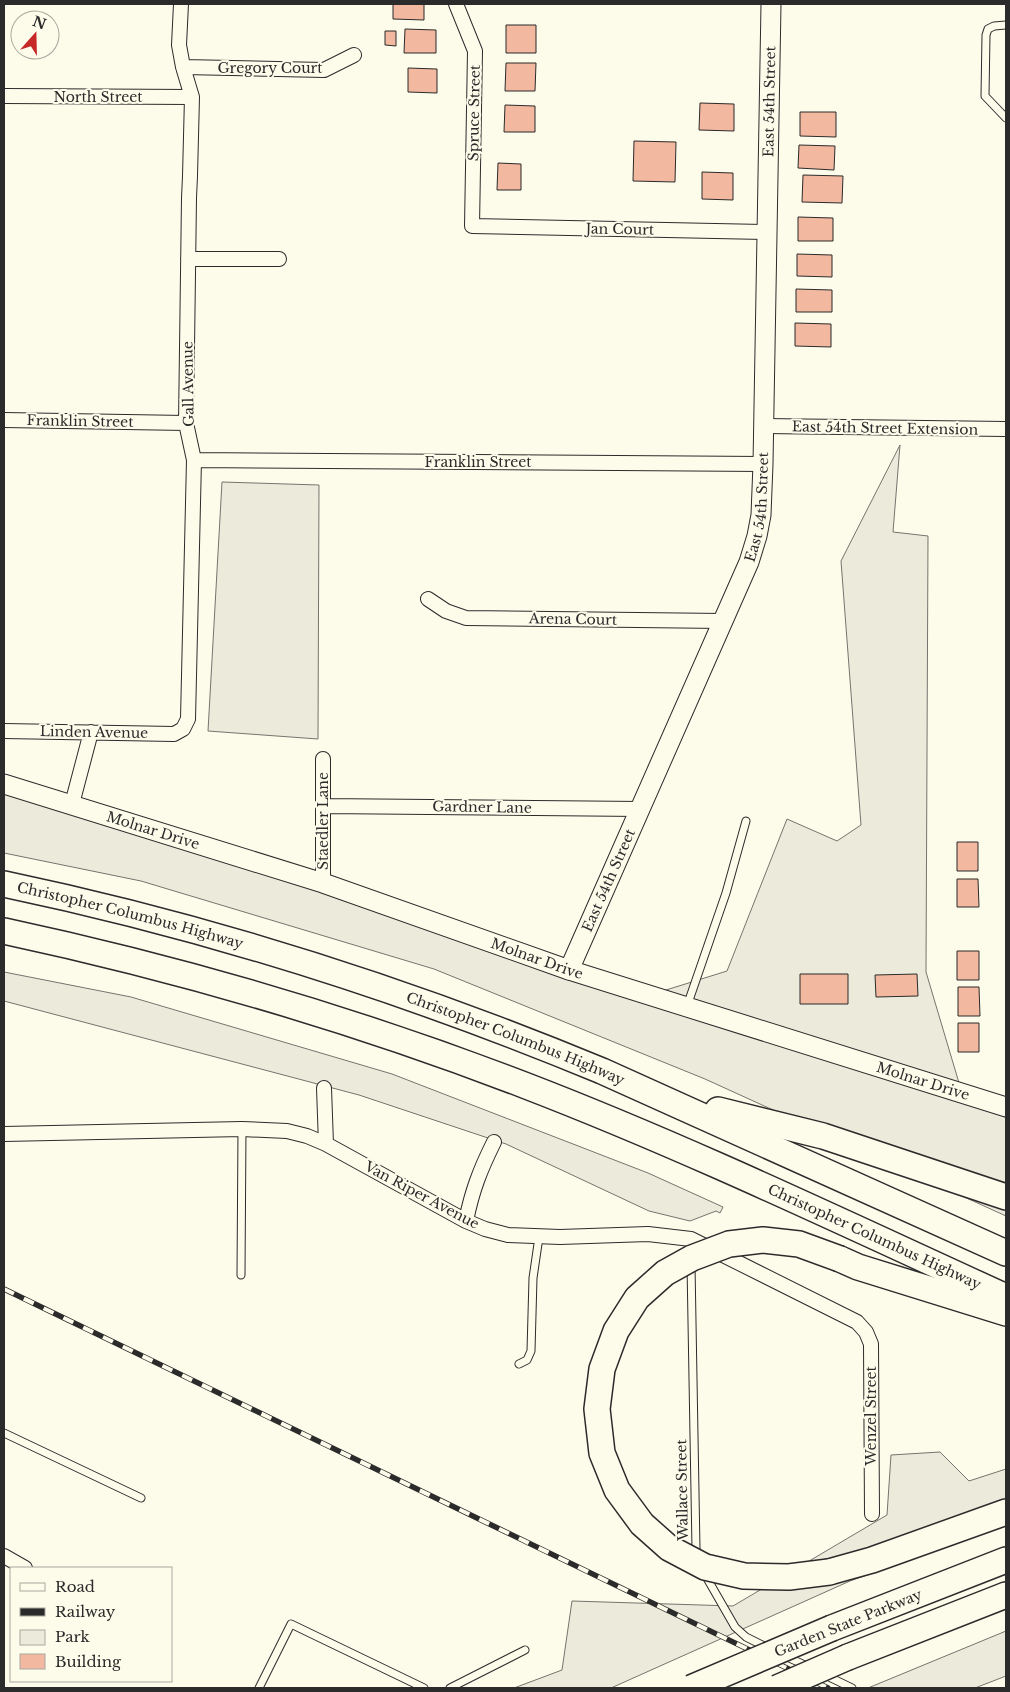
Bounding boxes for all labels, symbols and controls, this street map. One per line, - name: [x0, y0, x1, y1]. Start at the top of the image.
- north arrow: [10, 10, 60, 60]
- text: N: [30, 12, 49, 33]
- street label: East 54th Street: [759, 45, 779, 157]
- street label: Gregory Court: [217, 59, 323, 77]
- street label: Spruce Street: [464, 64, 484, 161]
- street label: North Street: [53, 88, 143, 106]
- street label: Jan Court: [584, 219, 655, 239]
- street label: Gall Avenue: [178, 341, 198, 427]
- street label: Franklin Street: [26, 411, 134, 431]
- street label: East 54th Street Extension: [792, 417, 979, 439]
- street label: East 54th Street: [741, 451, 772, 564]
- street label: Franklin Street: [424, 453, 532, 471]
- street label: Arena Court: [528, 609, 618, 629]
- street label: Linden Avenue: [40, 722, 148, 742]
- street label: Staedler Lane: [314, 772, 332, 870]
- street label: Gardner Lane: [432, 797, 532, 817]
- street label: Molnar Drive: [104, 807, 202, 853]
- street label: East 54th Street: [578, 825, 639, 935]
- street label: Christopher Columbus Highway: [15, 878, 245, 953]
- street label: Molnar Drive: [489, 934, 585, 983]
- street label: Christopher Columbus Highway: [404, 988, 628, 1089]
- street label: Molnar Drive: [874, 1058, 972, 1104]
- street label: Van Riper Avenue: [361, 1157, 483, 1233]
- street label: Christopher Columbus Highway: [765, 1180, 984, 1293]
- street label: Wenzel Street: [862, 1366, 880, 1467]
- street label: Wallace Street: [672, 1438, 692, 1542]
- legend: [10, 1567, 172, 1682]
- text: Road: [55, 1577, 95, 1596]
- street label: Garden State Parkway: [772, 1585, 925, 1661]
- text: Railway: [55, 1602, 116, 1621]
- text: Park: [55, 1627, 91, 1646]
- text: Building: [55, 1652, 122, 1671]

